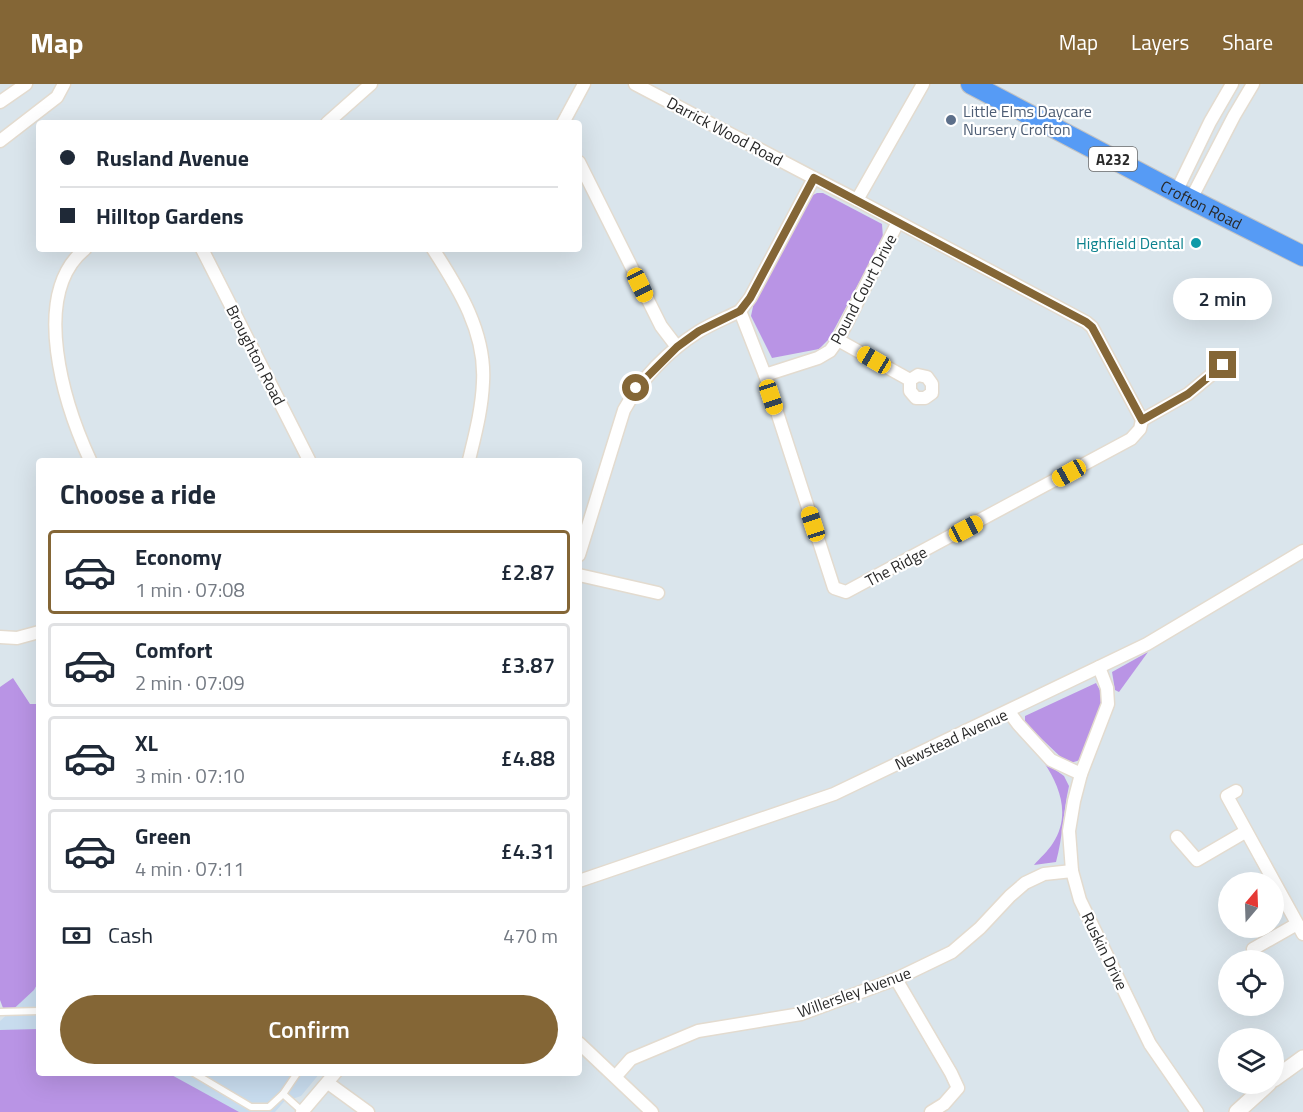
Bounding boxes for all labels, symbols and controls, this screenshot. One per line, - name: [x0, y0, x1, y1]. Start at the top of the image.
- text: Map: [30, 21, 84, 64]
- text: Map: [1059, 26, 1098, 58]
- text: Layers: [1131, 26, 1189, 58]
- text: Share: [1222, 26, 1273, 58]
- street label: Darrick Wood Road: [663, 90, 787, 172]
- place label: Little Elms Daycare Nursery Crofton: [963, 99, 1092, 141]
- marker: Little Elms Daycare Nursery Crofton: [944, 113, 958, 127]
- text: Rusland Avenue: [96, 141, 249, 175]
- road number: A232: [1089, 147, 1137, 171]
- street label: Crofton Road: [1156, 174, 1246, 235]
- text: Hilltop Gardens: [96, 199, 244, 233]
- street label: Pound Court Drive: [824, 229, 902, 349]
- place label: Highfield Dental: [1076, 231, 1184, 255]
- marker: Highfield Dental: [1189, 236, 1203, 250]
- car: [624, 265, 656, 305]
- callout: 2 min: [1174, 278, 1272, 320]
- text: 2 min: [1198, 283, 1247, 314]
- street label: Broughton Road: [220, 301, 292, 409]
- car: [854, 343, 894, 377]
- route end: [1209, 351, 1236, 378]
- route start: [622, 374, 649, 401]
- car: [757, 377, 785, 417]
- car: [1049, 456, 1089, 490]
- text: Choose a ride: [60, 473, 216, 514]
- car: [799, 504, 827, 544]
- car: [946, 513, 986, 545]
- text: Economy: [135, 540, 222, 574]
- street label: The Ridge: [861, 540, 931, 592]
- icon: car: [63, 545, 117, 599]
- text: £2.87: [500, 555, 555, 589]
- text: 1 min · 07:08: [135, 574, 245, 605]
- text: Comfort: [135, 633, 213, 667]
- icon: car: [63, 638, 117, 692]
- text: £3.87: [500, 648, 555, 682]
- text: 2 min · 07:09: [135, 667, 245, 698]
- street label: Newstead Avenue: [891, 702, 1011, 776]
- text: XL: [135, 726, 158, 760]
- icon: car: [63, 731, 117, 785]
- text: £4.88: [500, 741, 555, 775]
- text: 3 min · 07:10: [135, 760, 245, 791]
- text: Green: [135, 819, 191, 853]
- icon: car: [63, 824, 117, 878]
- text: £4.31: [500, 834, 555, 868]
- text: 4 min · 07:11: [135, 853, 245, 884]
- north arrow: [1218, 872, 1284, 938]
- map controls: [1218, 872, 1284, 1094]
- street label: Ruskin Drive: [1076, 908, 1134, 994]
- text: Cash: [108, 918, 153, 952]
- icon: cash: [60, 919, 93, 952]
- text: 470 m: [503, 920, 558, 951]
- button: locate: [1218, 950, 1284, 1016]
- street label: Willersley Avenue: [794, 960, 914, 1024]
- button: Confirm: [60, 995, 558, 1064]
- button: layers: [1218, 1028, 1284, 1094]

